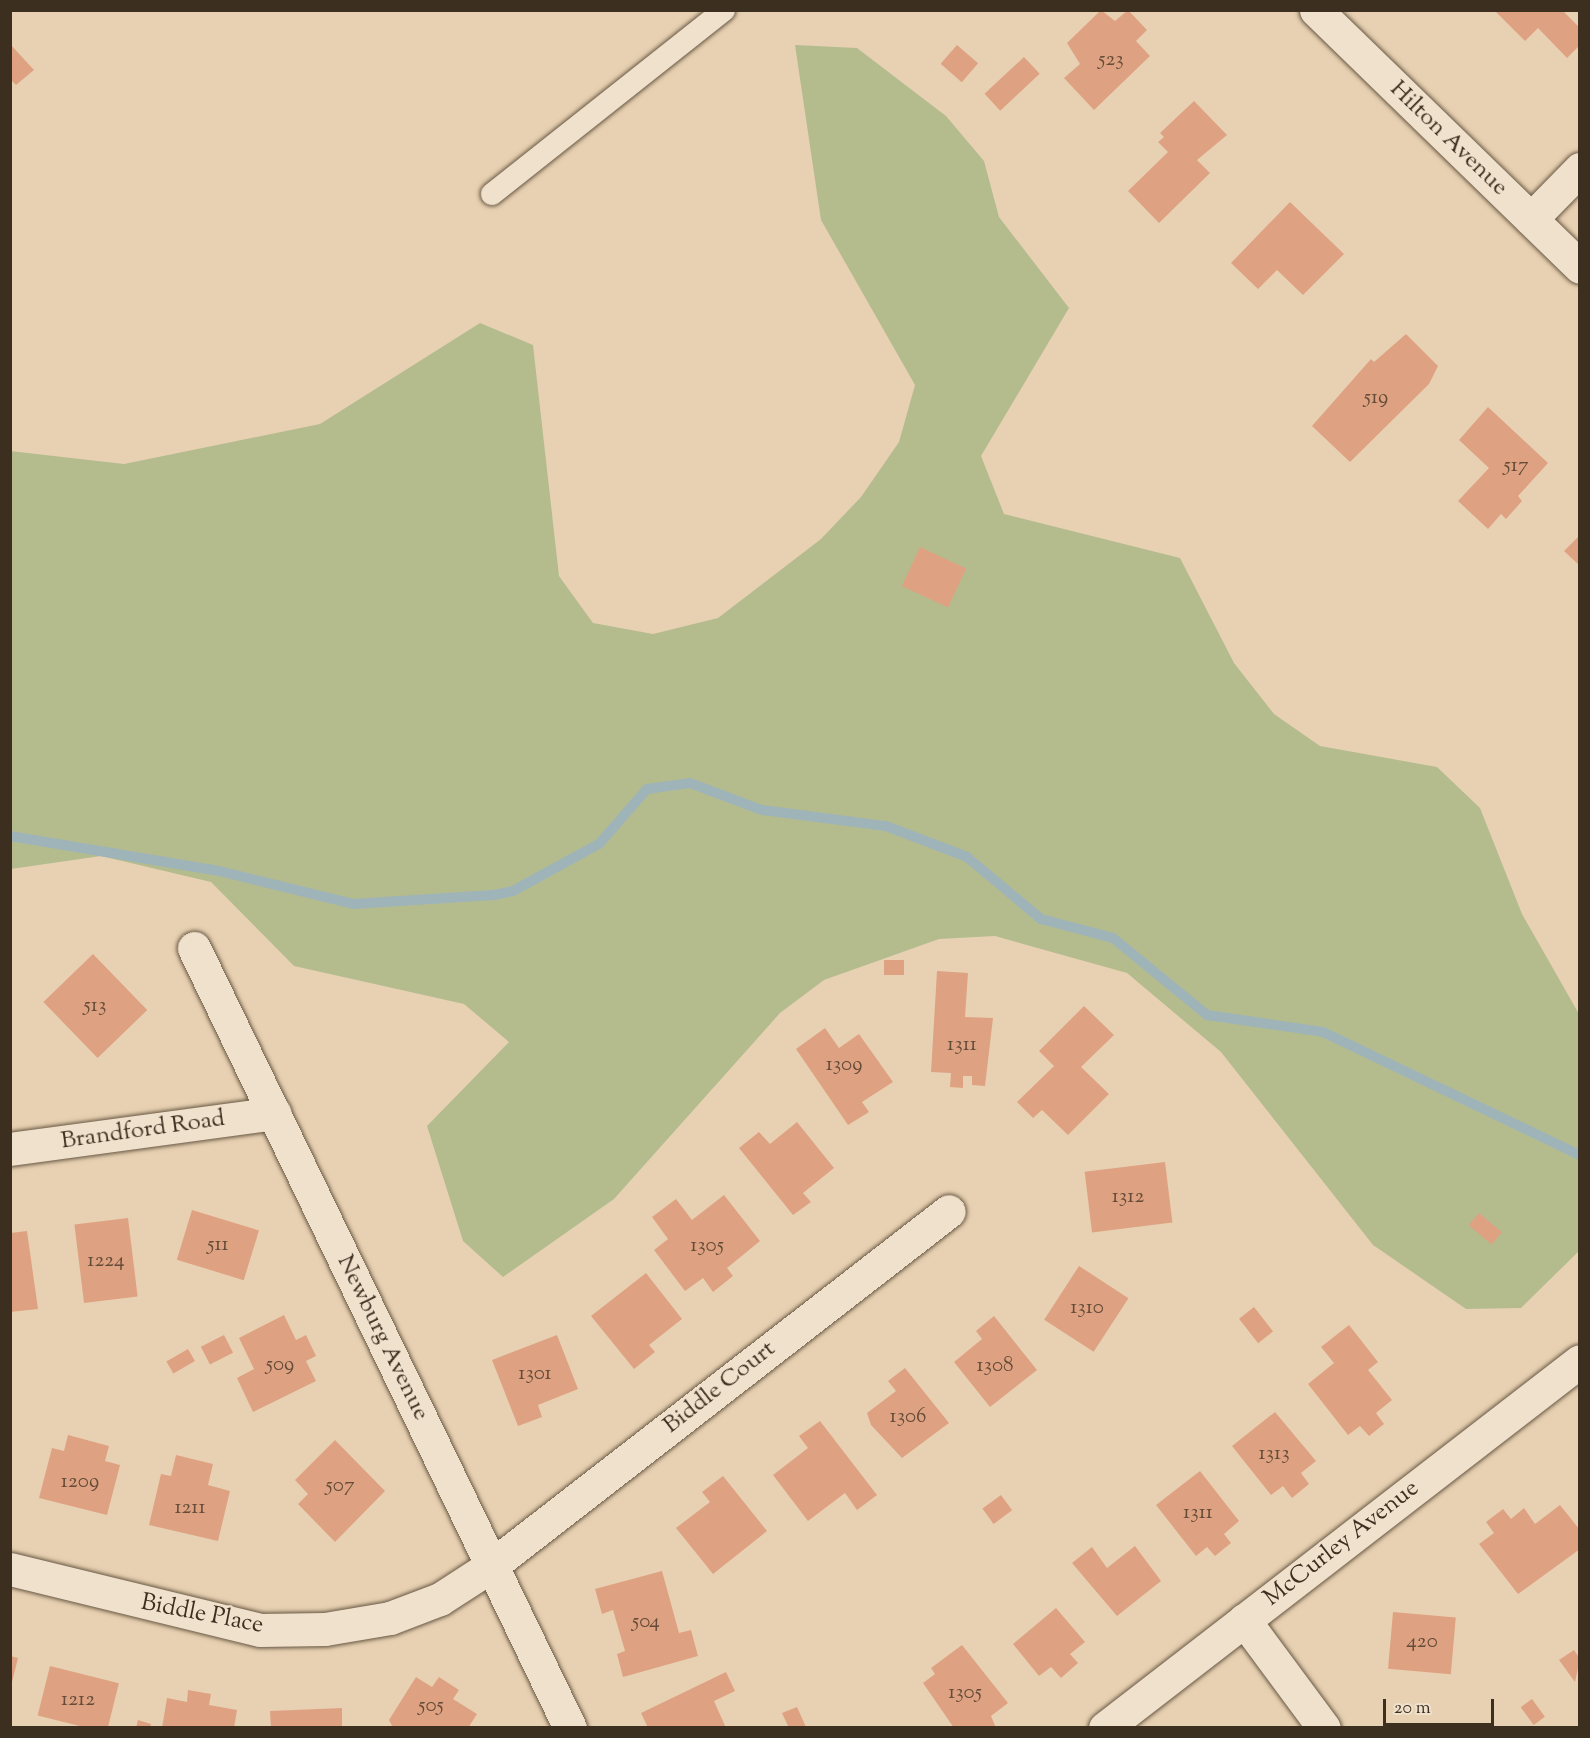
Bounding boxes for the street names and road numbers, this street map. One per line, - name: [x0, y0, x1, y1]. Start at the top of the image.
- street label: Hilton Avenue: [1383, 75, 1513, 203]
- street label: Brandford Road: [59, 1105, 227, 1157]
- street label: Newburg Avenue: [330, 1251, 434, 1425]
- street label: Biddle Court: [658, 1335, 782, 1441]
- street label: McCurley Avenue: [1259, 1475, 1425, 1613]
- street label: Biddle Place: [138, 1589, 266, 1641]

